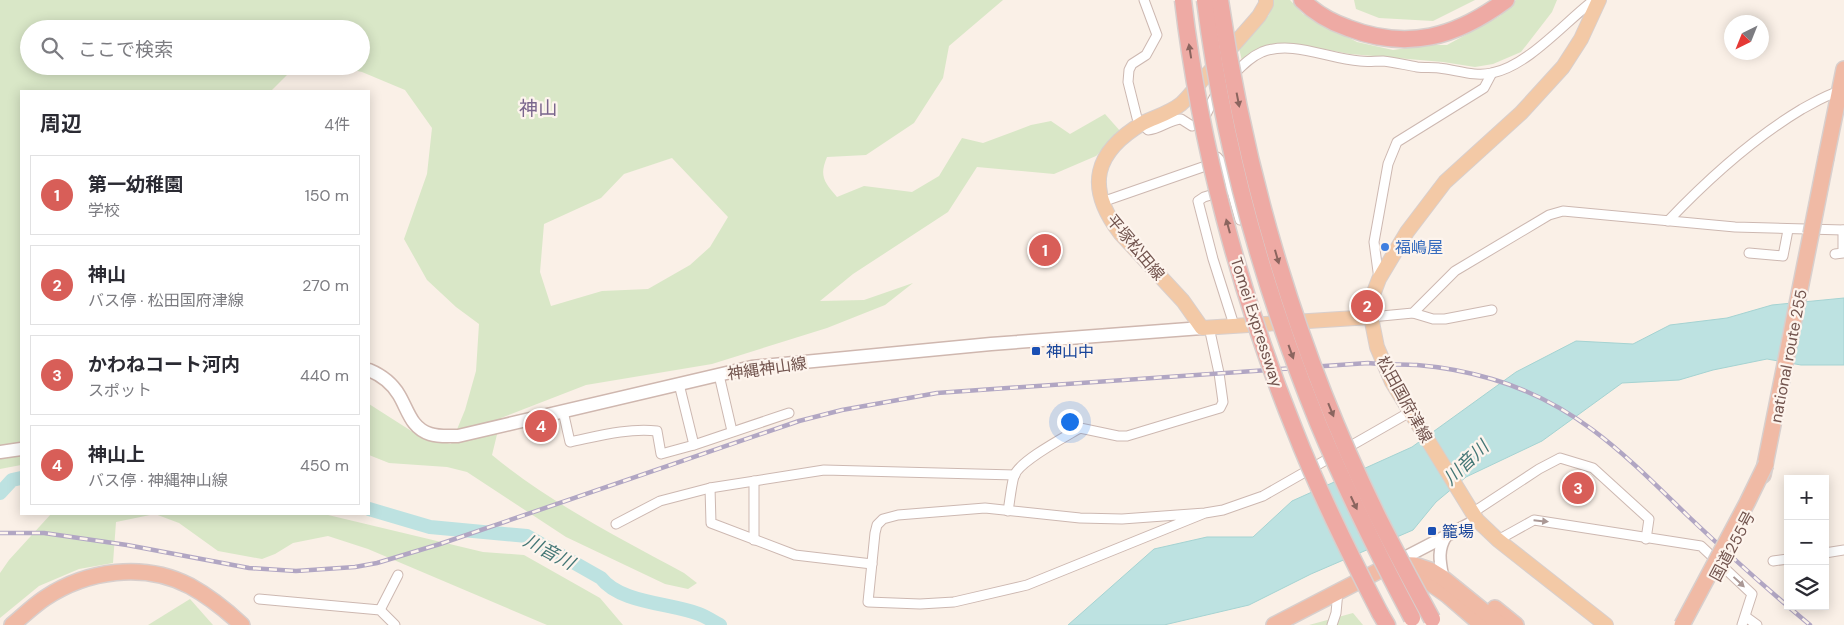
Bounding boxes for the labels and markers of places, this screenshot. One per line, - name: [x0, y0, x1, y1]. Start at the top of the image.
- pin: 1: [1029, 231, 1061, 269]
- place label: 福嶋屋: [1395, 237, 1443, 258]
- marker: 福嶋屋: [1379, 241, 1391, 253]
- pin: 2: [1351, 287, 1383, 325]
- place label: 神山中: [1046, 341, 1094, 362]
- marker: 神山中: [1030, 345, 1042, 357]
- pin: 4: [525, 407, 557, 445]
- pin: 3: [1562, 469, 1594, 507]
- place label: 籠場: [1442, 521, 1474, 542]
- marker: 籠場: [1426, 525, 1438, 537]

